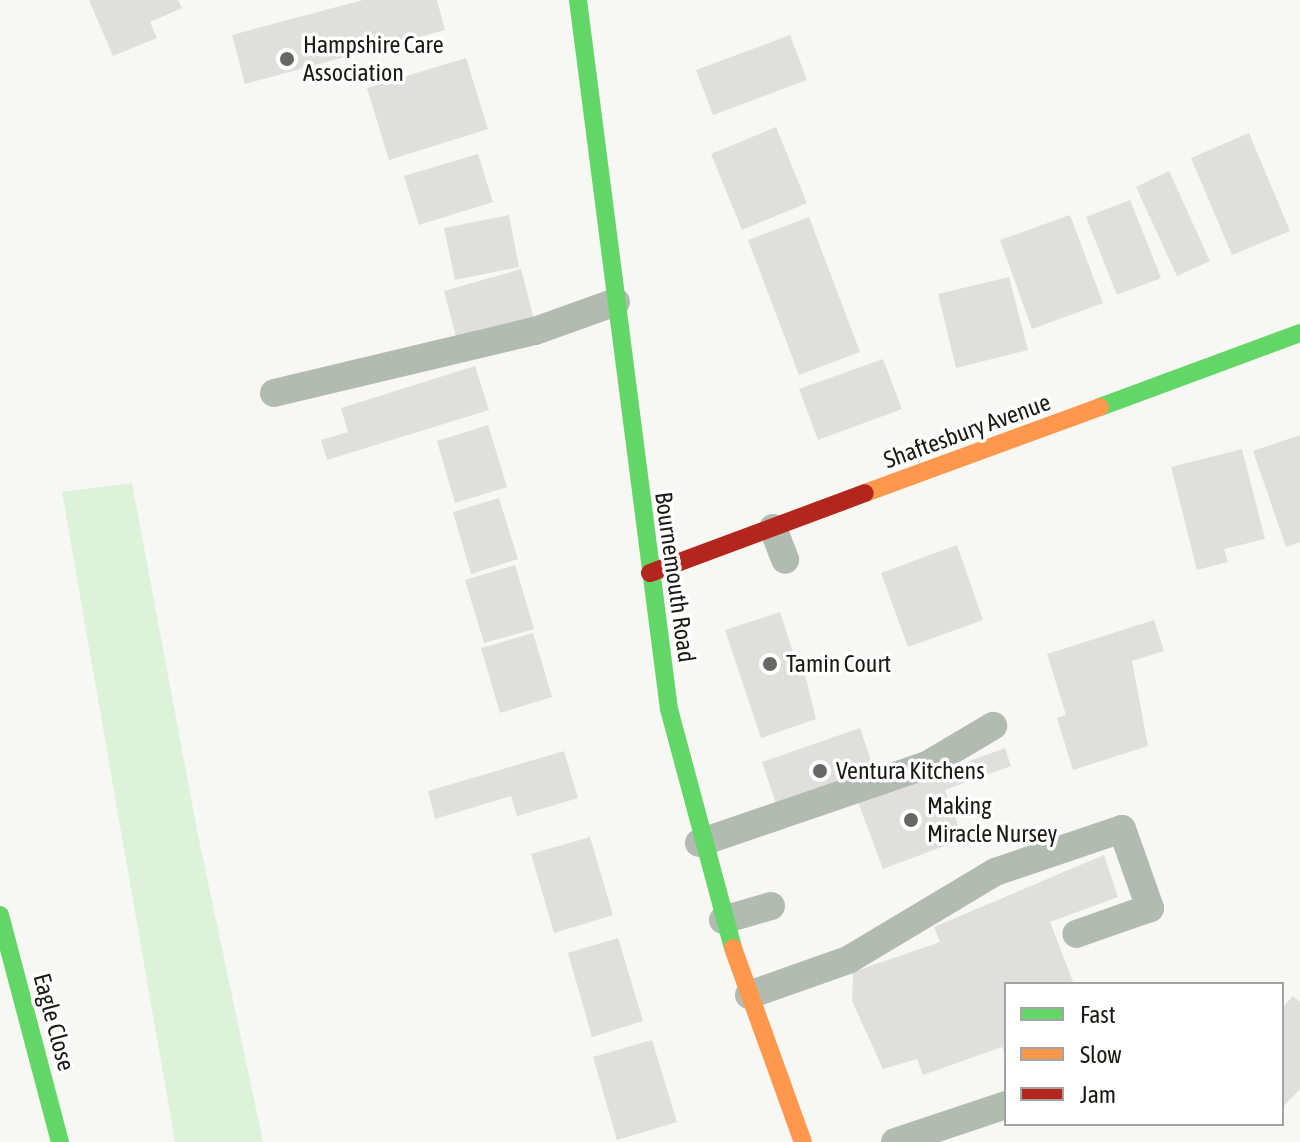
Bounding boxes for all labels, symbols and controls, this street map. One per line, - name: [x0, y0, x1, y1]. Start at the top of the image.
- place label: Hampshire Care Association: [303, 31, 444, 87]
- marker: Hampshire Care Association: [278, 50, 296, 68]
- street label: Shaftesbury Avenue: [880, 388, 1054, 474]
- street label: Bournemouth Road: [649, 490, 701, 664]
- place label: Tamin Court: [786, 650, 891, 678]
- marker: Tamin Court: [761, 655, 779, 673]
- place label: Ventura Kitchens: [836, 757, 985, 785]
- marker: Ventura Kitchens: [811, 762, 829, 780]
- place label: Making Miracle Nursey: [927, 792, 1057, 848]
- marker: Making Miracle Nursey: [902, 811, 920, 829]
- street label: Eagle Close: [27, 970, 81, 1074]
- legend: [1004, 982, 1284, 1126]
- text: Fast: [1080, 1001, 1116, 1028]
- text: Slow: [1080, 1041, 1122, 1068]
- text: Jam: [1080, 1081, 1116, 1108]

